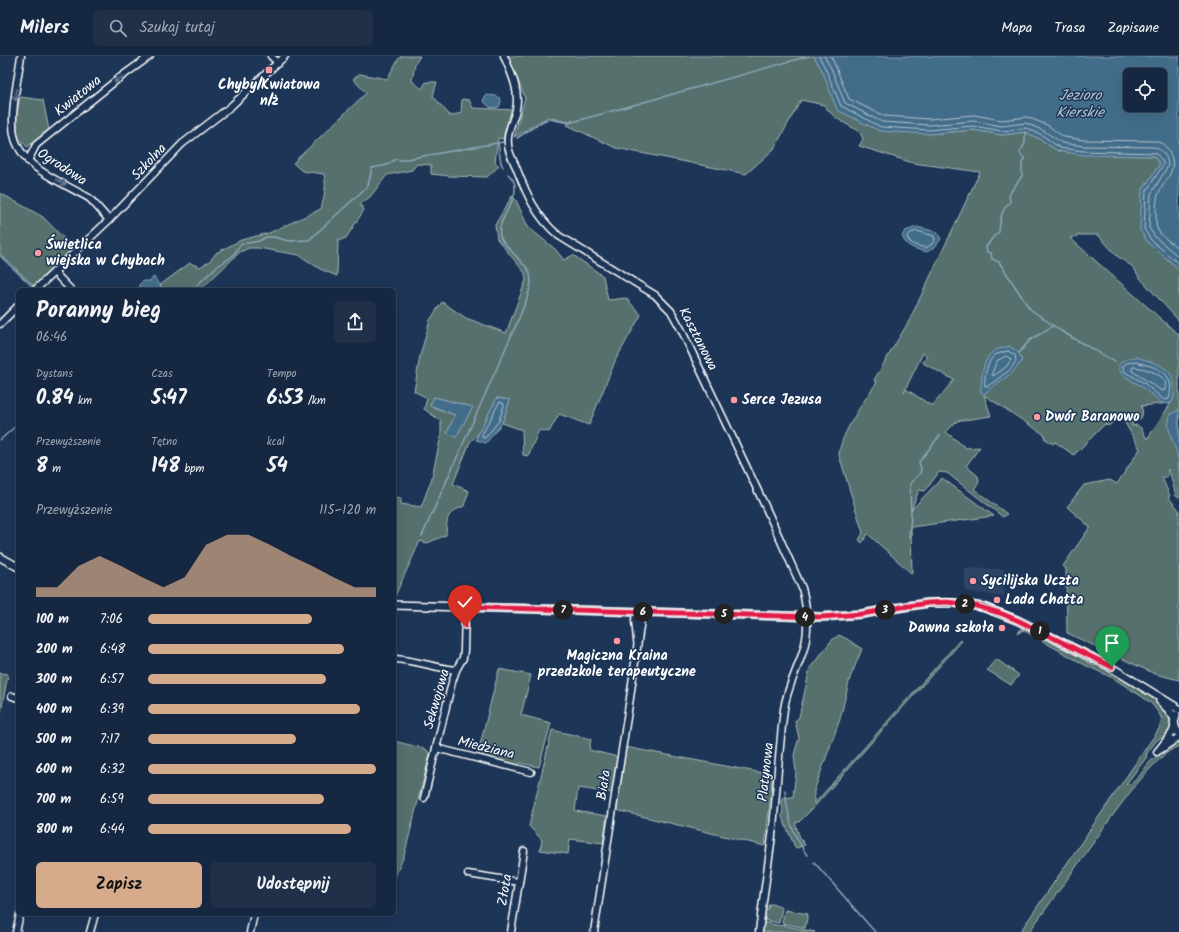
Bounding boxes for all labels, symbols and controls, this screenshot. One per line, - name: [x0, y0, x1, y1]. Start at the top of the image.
- search box: [93, 10, 373, 46]
- text: Milers: [20, 13, 69, 43]
- text: Szukaj tutaj: [139, 16, 215, 40]
- icon: search: [107, 17, 129, 39]
- text: Mapa: [1001, 17, 1032, 39]
- text: Trasa: [1054, 17, 1085, 39]
- text: Zapisane: [1107, 17, 1159, 39]
- marker: Chyby/Kwiatowa n/ż: [264, 65, 274, 75]
- map controls: [1123, 68, 1167, 112]
- button: locate: [1123, 68, 1167, 112]
- street label: Kwiatowa: [50, 70, 106, 122]
- place label: Chyby/Kwiatowa n/ż: [218, 74, 320, 112]
- one-way arrow: [113, 75, 124, 83]
- water label: Jezioro Kierskie: [1056, 84, 1105, 125]
- one-way arrow: [12, 88, 20, 101]
- street label: Szkolna: [126, 138, 172, 186]
- street label: Ogrodowa: [33, 143, 91, 191]
- one-way arrow: [54, 179, 66, 187]
- place label: Świetlica wiejska w Chybach: [46, 234, 165, 272]
- marker: Świetlica wiejska w Chybach: [33, 248, 43, 258]
- text: Poranny bieg: [36, 294, 161, 329]
- button: share: [334, 301, 376, 343]
- street label: Kasztanowa: [673, 303, 723, 375]
- text: 06:46: [36, 327, 67, 348]
- text: Dystans: [36, 365, 73, 383]
- text: Czas: [151, 365, 173, 383]
- text: Tempo: [267, 365, 297, 383]
- text: 0.84: [36, 383, 74, 415]
- text: 5:47: [151, 383, 187, 415]
- text: 6:53: [267, 383, 303, 415]
- place label: Serce Jezusa: [742, 389, 822, 411]
- text: km: [74, 392, 92, 410]
- text: /km: [303, 392, 326, 410]
- marker: Serce Jezusa: [729, 395, 739, 405]
- place label: Dwór Baranowo: [1045, 406, 1140, 428]
- marker: Dwór Baranowo: [1032, 412, 1042, 422]
- text: Przewyższenie: [36, 433, 101, 451]
- text: Tętno: [151, 433, 177, 451]
- text: kcal: [267, 433, 285, 451]
- text: 8: [36, 451, 48, 483]
- text: 148: [151, 451, 180, 483]
- text: 54: [267, 451, 288, 483]
- text: m: [48, 460, 61, 478]
- text: bpm: [180, 460, 204, 478]
- text: Przewyższenie: [36, 500, 112, 521]
- text: 115–120 m: [319, 500, 376, 521]
- place label: Sycilijska Uczta: [981, 570, 1079, 592]
- marker: Sycilijska Uczta: [968, 576, 978, 586]
- pin: [448, 585, 482, 626]
- place label: Lada Chatta: [1005, 589, 1083, 611]
- icon: check: [454, 591, 476, 613]
- pin: 2: [955, 594, 975, 614]
- text: 2: [962, 595, 968, 613]
- marker: Lada Chatta: [992, 595, 1002, 605]
- pin: 7: [553, 600, 573, 620]
- pin: 3: [875, 600, 895, 620]
- text: 7: [560, 601, 566, 619]
- text: 3: [882, 601, 888, 619]
- pin: 6: [633, 602, 653, 622]
- text: 6: [640, 603, 646, 621]
- pin: 5: [714, 604, 734, 624]
- text: 5: [721, 605, 727, 623]
- pin: 4: [795, 607, 815, 627]
- text: 4: [802, 608, 808, 626]
- text: 100 m: [36, 609, 69, 630]
- text: 7:06: [100, 609, 123, 630]
- place label: Dawna szkoła: [908, 617, 994, 639]
- pin: 1: [1030, 621, 1050, 641]
- text: 1: [1038, 622, 1042, 640]
- marker: Dawna szkoła: [997, 623, 1007, 633]
- pin: [1095, 626, 1129, 667]
- icon: arrive: [1101, 632, 1123, 654]
- marker: Magiczna Kraina przedzkole terapeutyczne: [612, 636, 622, 646]
- text: 200 m: [36, 639, 73, 660]
- text: 6:48: [100, 639, 125, 660]
- place label: Magiczna Kraina przedzkole terapeutyczne: [537, 645, 696, 683]
- street label: Sekwojowa: [418, 666, 456, 732]
- text: 300 m: [36, 669, 72, 690]
- text: 6:57: [100, 669, 123, 690]
- text: 400 m: [36, 699, 72, 720]
- text: 6:39: [100, 699, 124, 720]
- text: 500 m: [36, 729, 72, 750]
- text: 7:17: [100, 729, 119, 750]
- street label: Miedziana: [455, 730, 517, 766]
- street label: Platynowa: [752, 741, 780, 803]
- text: 600 m: [36, 759, 72, 780]
- text: 6:32: [100, 759, 125, 780]
- street label: Biała: [591, 768, 617, 802]
- text: 700 m: [36, 789, 71, 810]
- text: 6:59: [100, 789, 124, 810]
- text: 800 m: [36, 819, 73, 840]
- text: 6:44: [100, 819, 125, 840]
- button: Zapisz: [36, 862, 202, 908]
- button: Udostępnij: [210, 862, 376, 908]
- street label: Złota: [491, 872, 519, 908]

